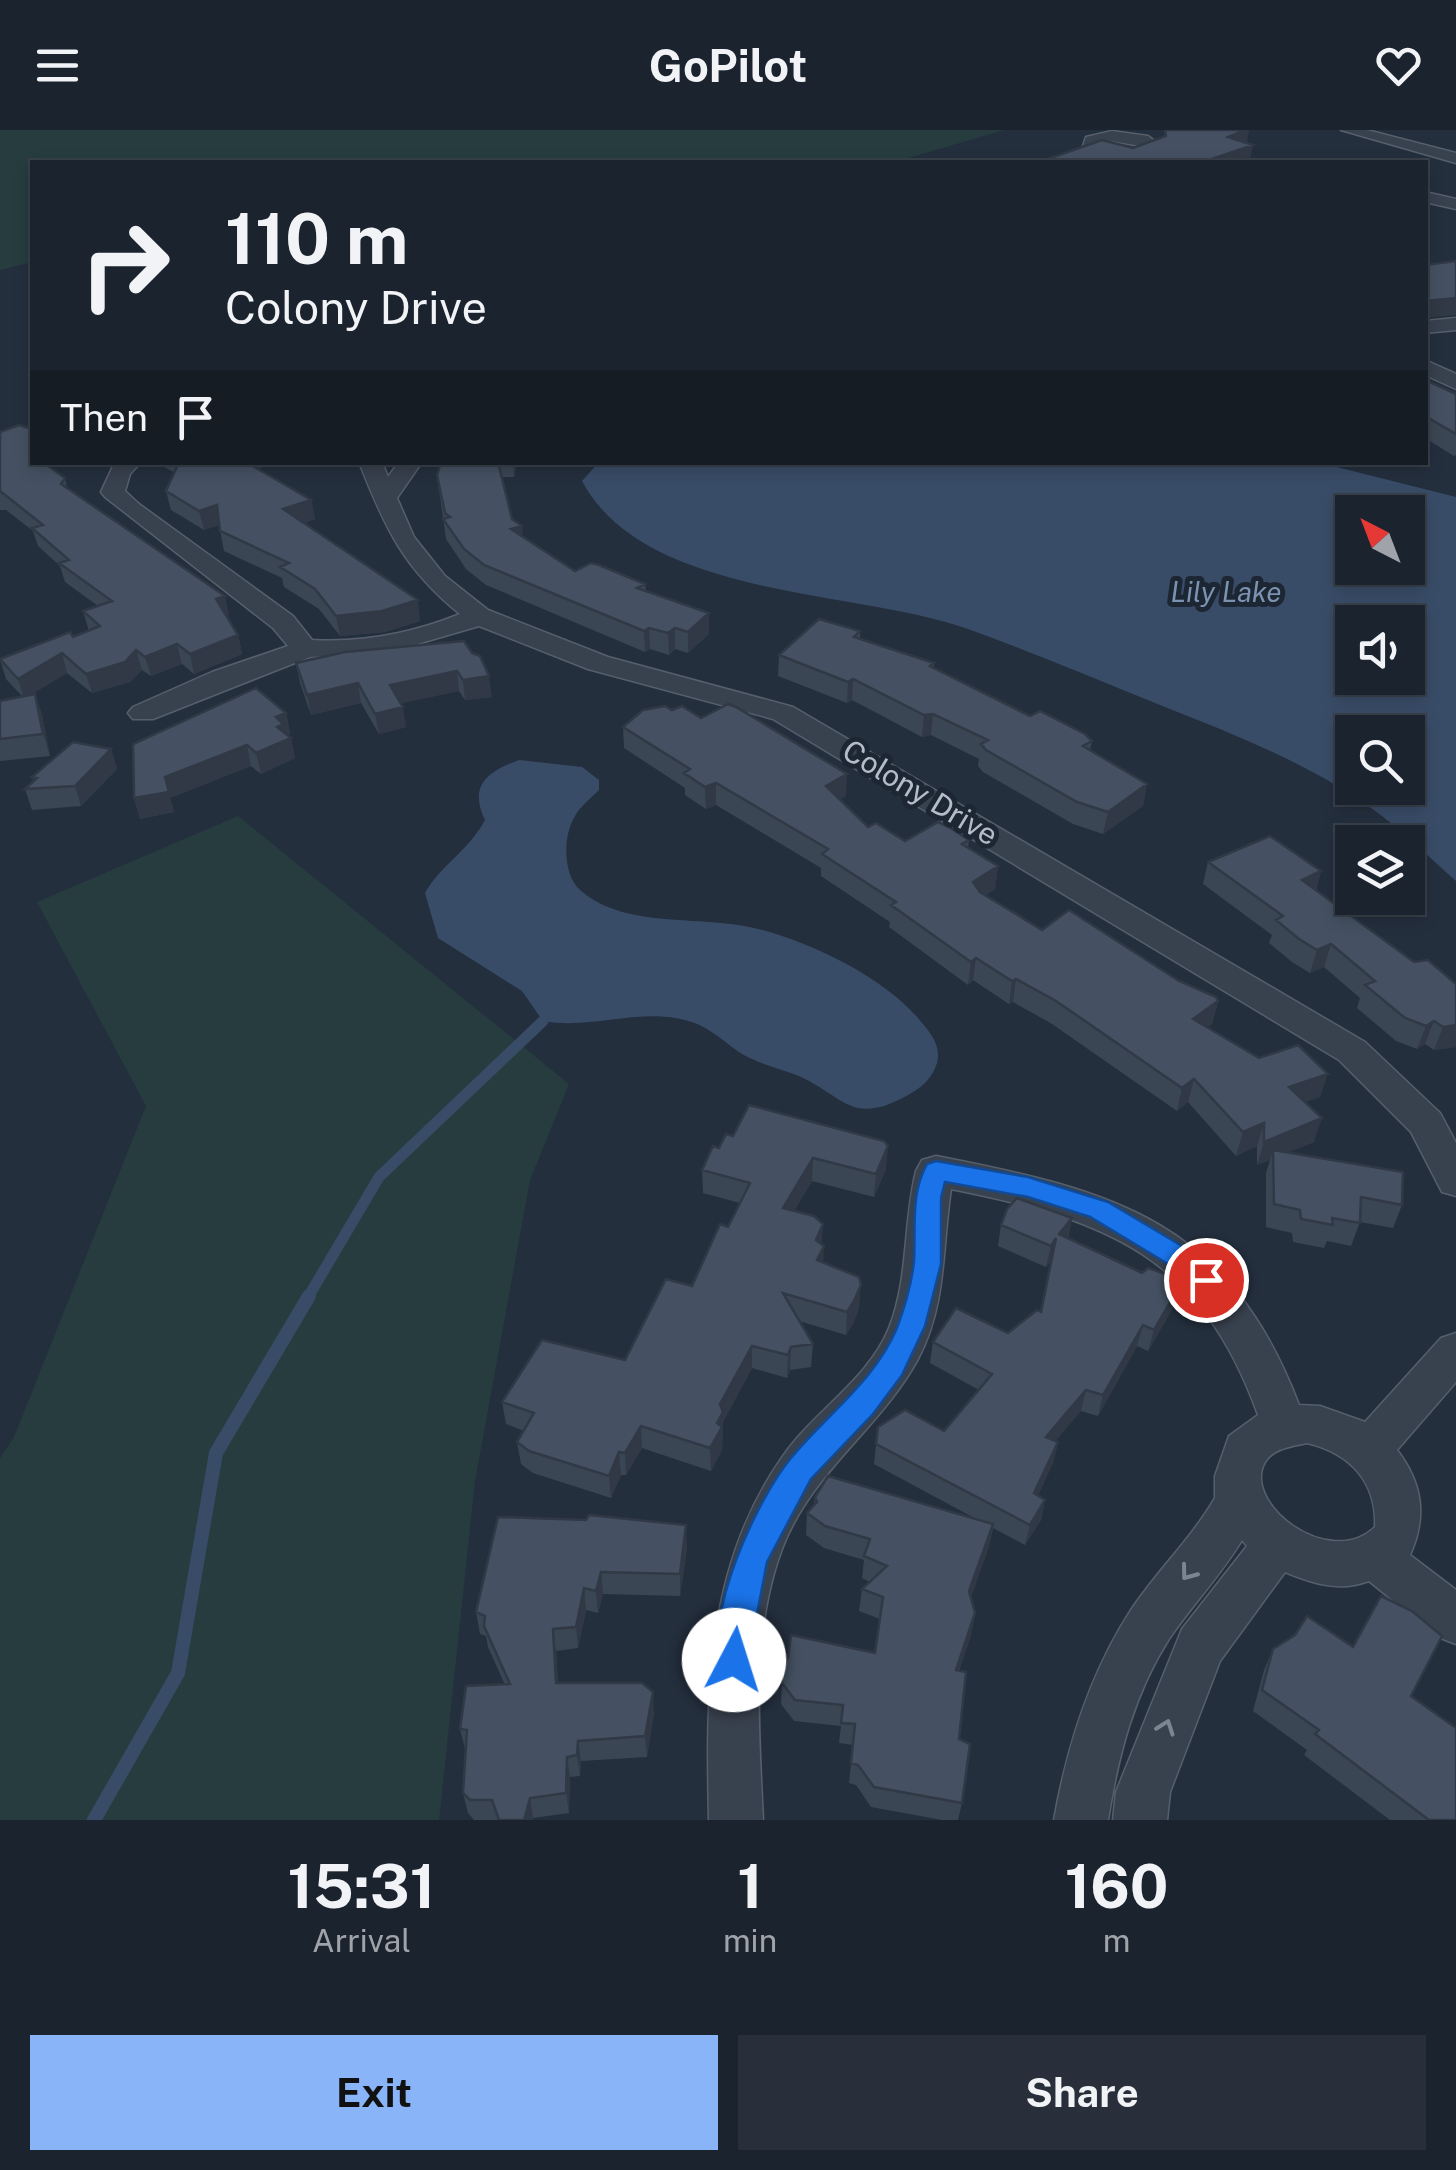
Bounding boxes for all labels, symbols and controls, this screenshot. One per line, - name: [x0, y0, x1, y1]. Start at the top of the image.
- icon: menu: [30, 38, 85, 93]
- icon: heart: [1371, 38, 1426, 93]
- text: GoPilot: [649, 39, 807, 92]
- text: 110 m: [225, 197, 409, 280]
- icon: right: [60, 200, 190, 330]
- text: Colony Drive: [225, 281, 487, 334]
- icon: arrive: [168, 390, 223, 445]
- text: Then: [60, 395, 148, 440]
- north arrow: [1335, 495, 1425, 585]
- map controls: [1335, 495, 1425, 915]
- water label: Lily Lake: [1170, 575, 1282, 608]
- button: sound: [1335, 605, 1425, 695]
- button: search: [1335, 715, 1425, 805]
- street label: Colony Drive: [836, 732, 1005, 853]
- button: layers: [1335, 825, 1425, 915]
- pin: [1164, 1238, 1249, 1323]
- icon: arrive: [1179, 1253, 1234, 1308]
- one-way arrow: [1182, 1562, 1200, 1580]
- position arrow: [682, 1608, 786, 1712]
- one-way arrow: [1154, 1719, 1175, 1736]
- text: 15:31: [287, 1851, 435, 1922]
- text: 1: [737, 1851, 763, 1922]
- text: 160: [1065, 1851, 1168, 1922]
- text: Arrival: [312, 1922, 411, 1959]
- text: min: [723, 1922, 777, 1959]
- text: m: [1103, 1922, 1130, 1959]
- button: Exit: [30, 2035, 718, 2150]
- button: Share: [738, 2035, 1426, 2150]

